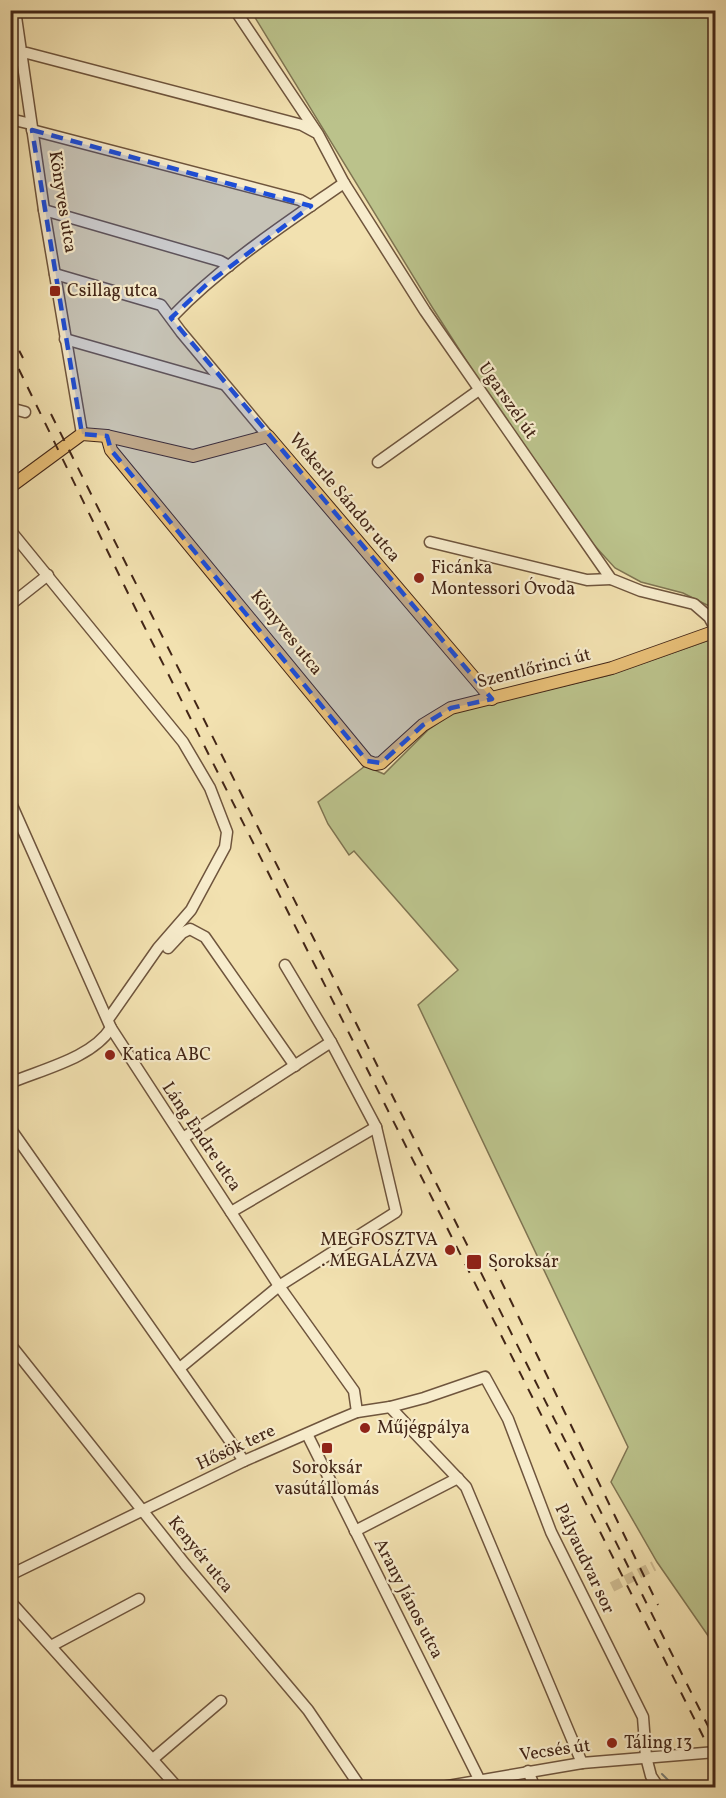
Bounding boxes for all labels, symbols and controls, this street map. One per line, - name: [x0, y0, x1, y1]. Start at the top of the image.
- street label: Könyves utca: [42, 149, 82, 255]
- place label: Csillag utca: [67, 279, 158, 304]
- marker: Csillag utca: [48, 284, 62, 298]
- street label: Ugarszél út: [471, 358, 543, 444]
- street label: Wekerle Sándor utca: [282, 428, 406, 568]
- place label: Ficánka Montessori Óvoda: [431, 556, 575, 602]
- marker: Ficánka Montessori Óvoda: [412, 571, 426, 585]
- street label: Könyves utca: [244, 585, 328, 681]
- street label: Szentlőrinci út: [474, 643, 594, 695]
- place label: Katica ABC: [122, 1043, 211, 1068]
- marker: Katica ABC: [103, 1048, 117, 1062]
- street label: Láng Endre utca: [155, 1077, 247, 1197]
- place label: MEGFOSZTVA . MEGALÁZVA: [320, 1228, 438, 1274]
- marker: MEGFOSZTVA . MEGALÁZVA: [443, 1243, 457, 1257]
- place label: Soroksár: [488, 1250, 559, 1275]
- marker: Soroksár: [465, 1253, 483, 1271]
- place label: Műjégpálya: [377, 1416, 470, 1441]
- street label: Hősök tere: [192, 1419, 280, 1477]
- marker: Műjégpálya: [358, 1421, 372, 1435]
- marker: Soroksár vasútállomás: [320, 1441, 334, 1455]
- place label: Soroksár vasútállomás: [275, 1456, 379, 1502]
- street label: Pályaudvar sor: [548, 1500, 621, 1618]
- street label: Kenyér utca: [161, 1511, 239, 1599]
- street label: Arany János utca: [367, 1535, 449, 1663]
- place label: Táling 13: [624, 1731, 692, 1756]
- street label: Vecsés út: [518, 1734, 592, 1768]
- marker: Táling 13: [605, 1736, 619, 1750]

